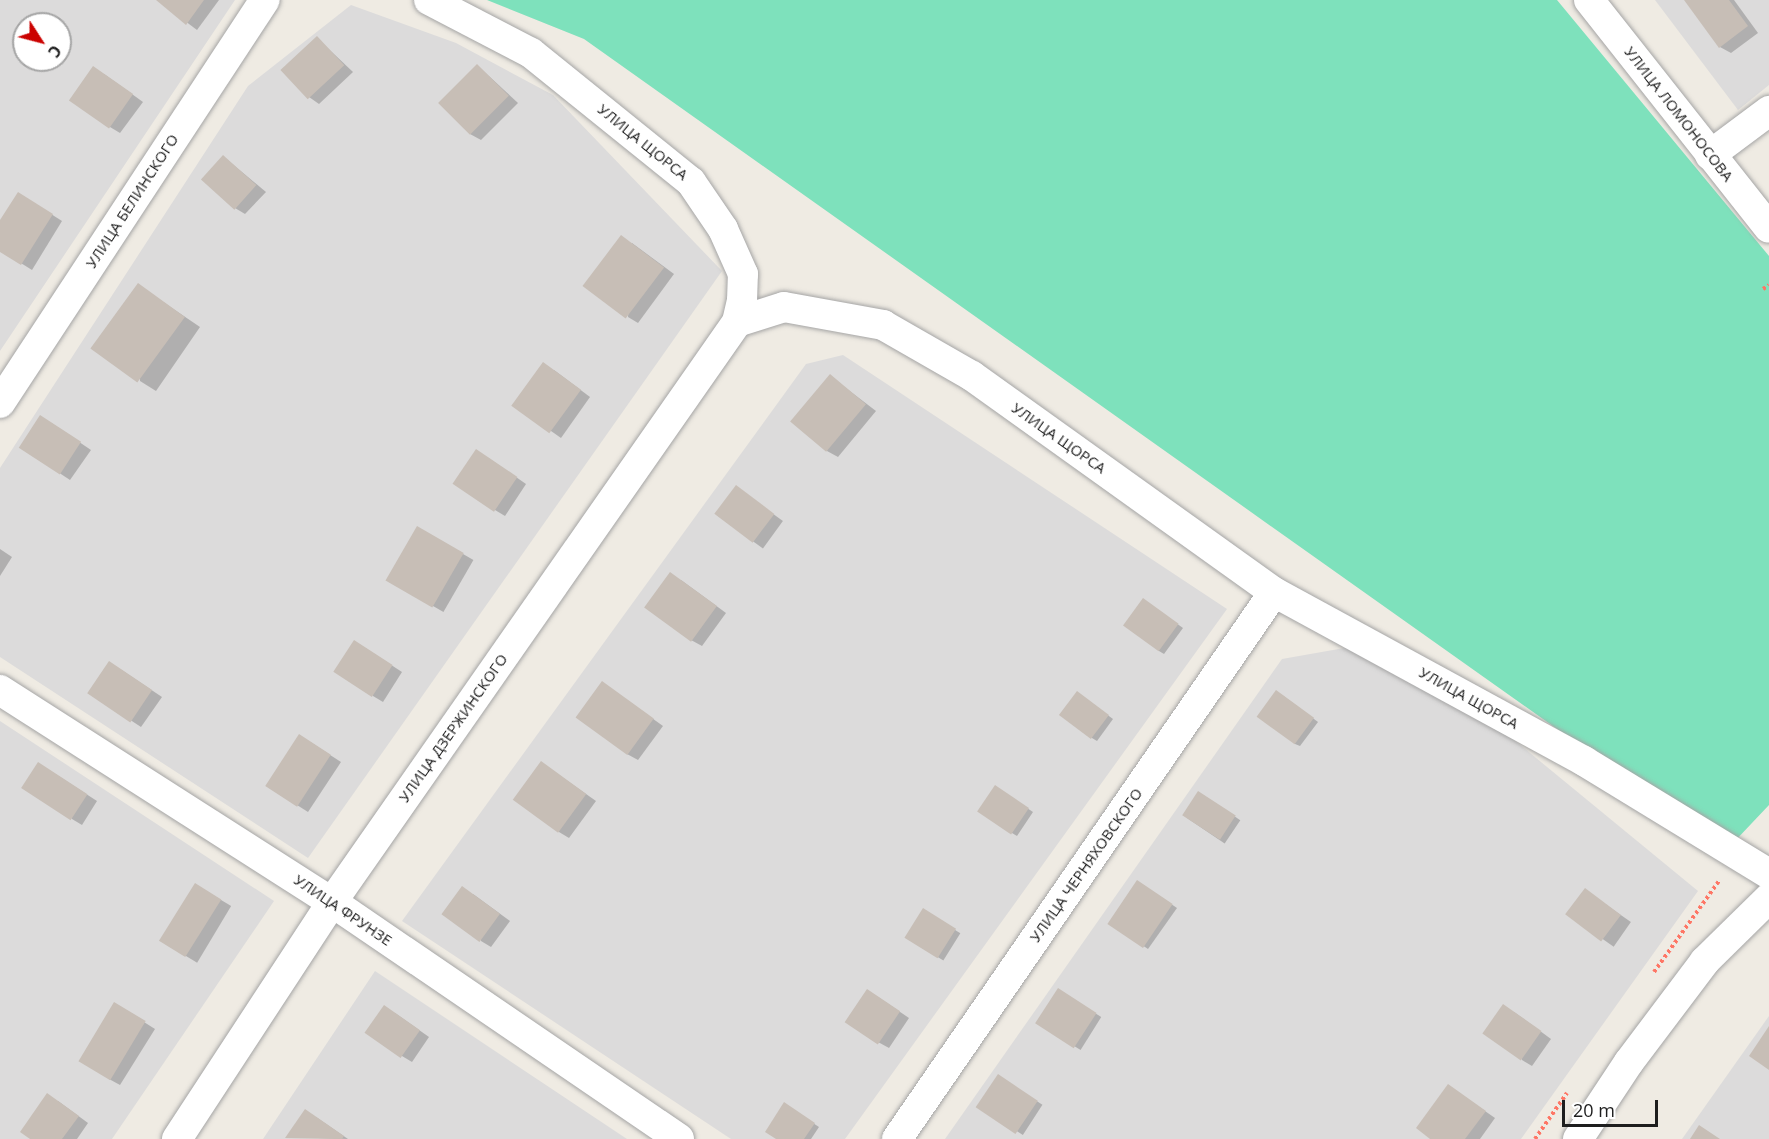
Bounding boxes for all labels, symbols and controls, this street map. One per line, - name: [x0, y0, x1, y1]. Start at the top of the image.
- north arrow: [12, 12, 72, 72]
- text: С: [43, 41, 67, 62]
- street label: УЛИЦА ЛОМОНОСОВА: [1621, 43, 1737, 185]
- street label: УЛИЦА ЩОРСА: [594, 100, 692, 184]
- street label: УЛИЦА БЕЛИНСКОГО: [82, 131, 182, 271]
- street label: УЛИЦА ЩОРСА: [1008, 399, 1110, 477]
- street label: УЛИЦА ДЗЕРЖИНСКОГО: [395, 650, 511, 806]
- street label: УЛИЦА ЩОРСА: [1416, 663, 1522, 733]
- street label: УЛИЦА ЧЕРНЯХОВСКОГО: [1026, 785, 1146, 945]
- street label: УЛИЦА ФРУНЗЕ: [291, 871, 395, 949]
- scale bar: [1565, 1088, 1661, 1126]
- text: 20 m: [1573, 1098, 1615, 1122]

